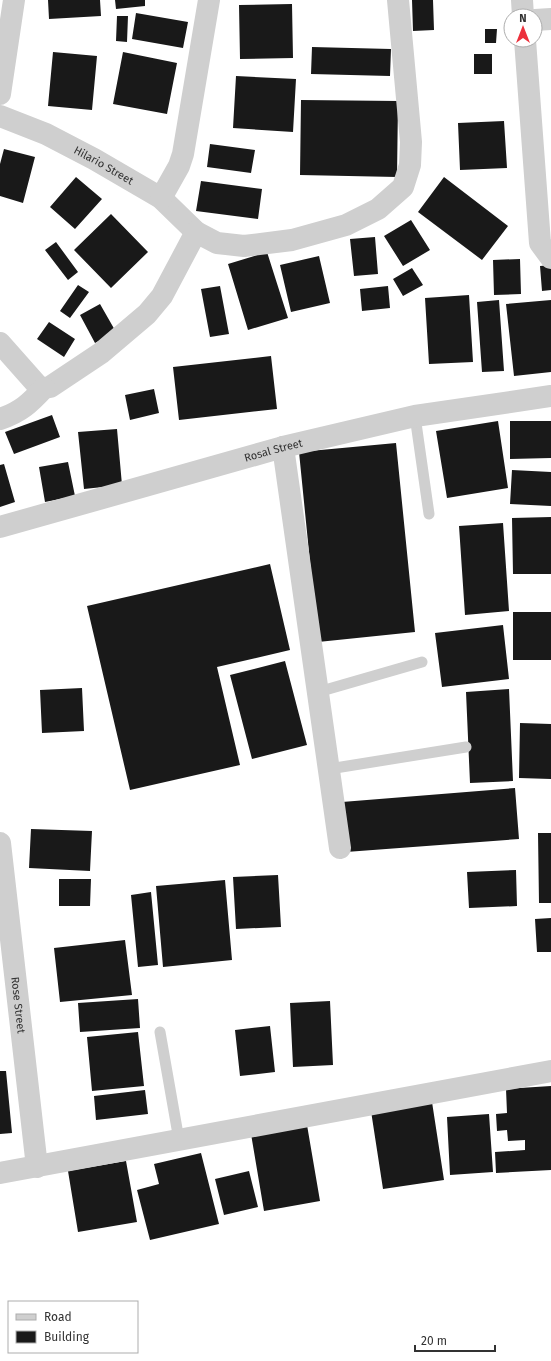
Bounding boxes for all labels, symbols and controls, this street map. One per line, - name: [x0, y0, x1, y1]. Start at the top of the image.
- north arrow: [503, 8, 543, 48]
- text: N: [519, 12, 527, 25]
- street label: Hilario Street: [72, 143, 136, 187]
- street label: Rosal Street: [243, 436, 304, 464]
- street label: Rose Street: [9, 976, 28, 1034]
- legend: [8, 1301, 138, 1353]
- text: Road: [44, 1310, 72, 1324]
- scale bar: [415, 1327, 495, 1353]
- text: Building: [44, 1330, 90, 1344]
- text: 20 m: [421, 1334, 447, 1348]

